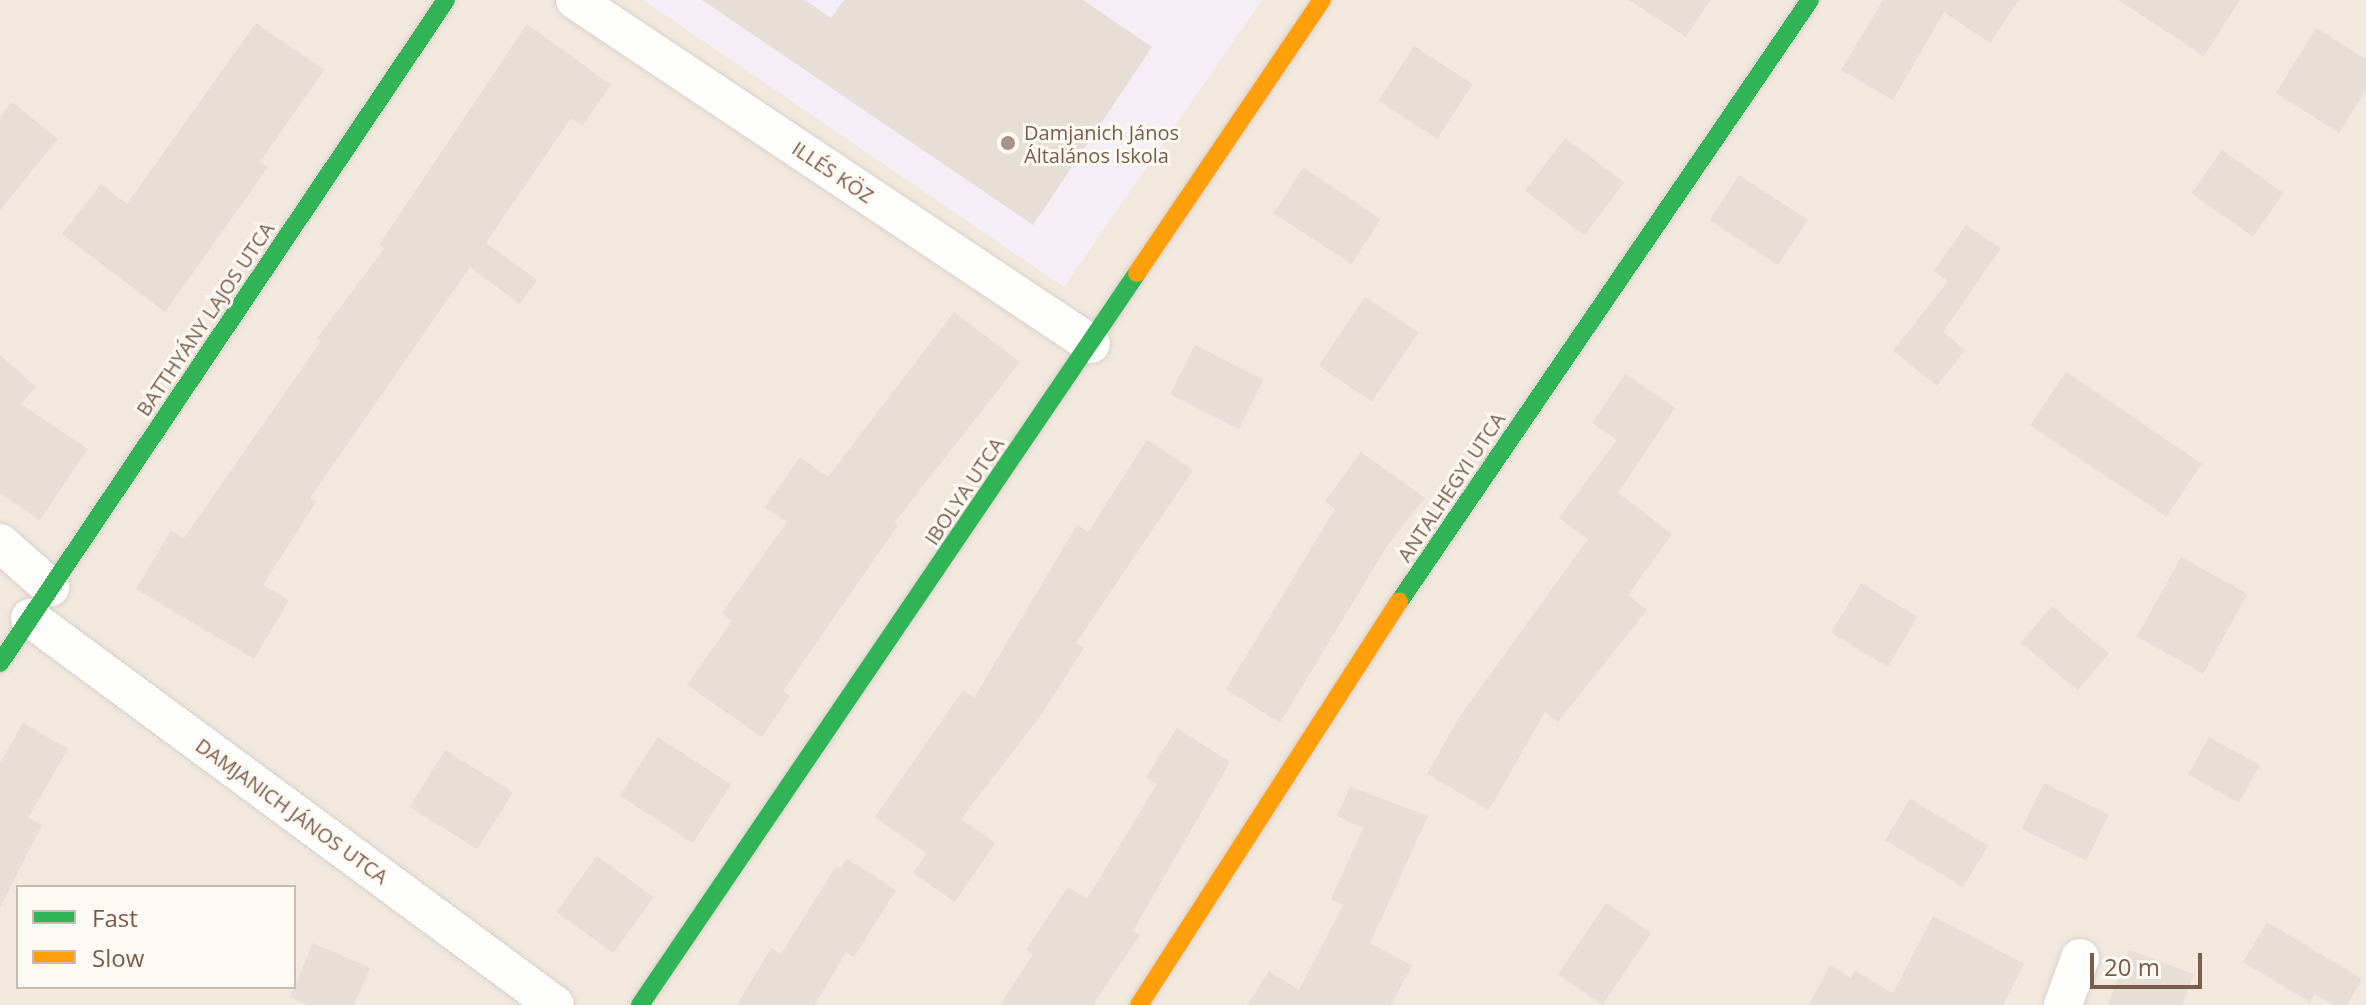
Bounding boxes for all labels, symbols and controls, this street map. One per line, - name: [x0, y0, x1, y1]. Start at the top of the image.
- place label: Damjanich János Általános Iskola: [1024, 120, 1179, 167]
- marker: Damjanich János Általános Iskola: [999, 134, 1017, 152]
- street label: ILLÉS KÖZ: [788, 136, 878, 208]
- street label: BATTHYÁNY LAJOS UTCA: [131, 218, 279, 420]
- street label: ANTALHEGYI UTCA: [1392, 408, 1510, 566]
- street label: IBOLYA UTCA: [919, 433, 1009, 549]
- street label: DAMJANICH JÁNOS UTCA: [191, 733, 393, 889]
- legend: [16, 885, 296, 989]
- text: Fast: [92, 901, 138, 934]
- scale bar: [2094, 937, 2206, 987]
- text: Slow: [92, 941, 144, 974]
- text: 20 m: [2104, 950, 2160, 983]

